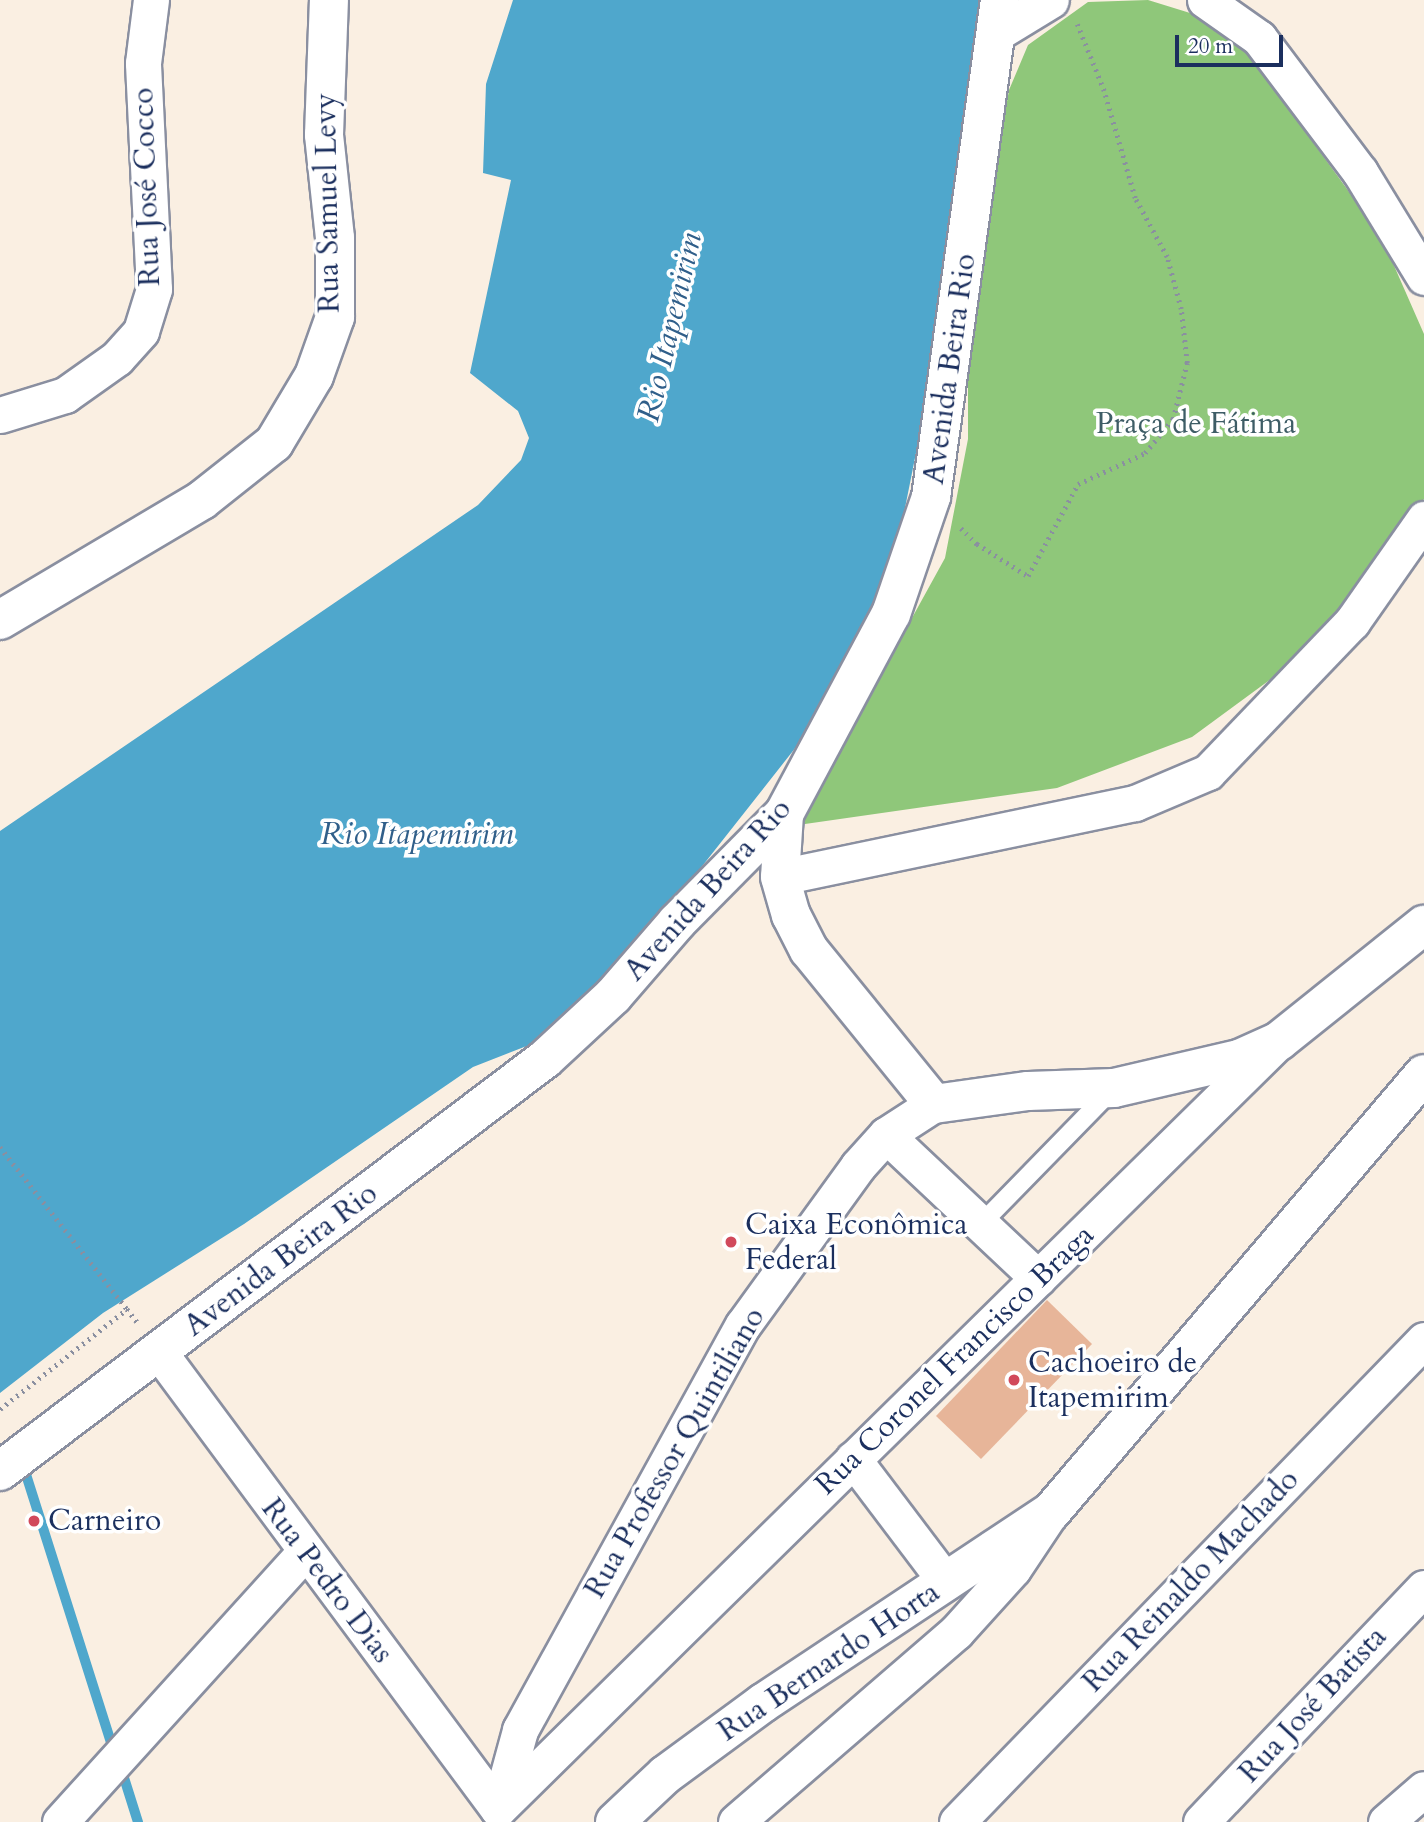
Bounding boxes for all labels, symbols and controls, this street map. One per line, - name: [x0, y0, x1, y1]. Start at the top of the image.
- scale bar: [1179, 21, 1288, 65]
- text: 20 m: [1188, 32, 1233, 61]
- street label: Rua José Cocco: [126, 87, 168, 287]
- street label: Rua Samuel Levy: [308, 93, 348, 313]
- water label: Rio Itapemirim: [630, 228, 710, 426]
- street label: Avenida Beira Rio: [916, 251, 984, 487]
- park label: Praça de Fátima: [1096, 406, 1296, 442]
- street label: Avenida Beira Rio: [617, 792, 799, 988]
- water label: Rio Itapemirim: [320, 815, 514, 853]
- street label: Avenida Beira Rio: [177, 1176, 385, 1344]
- place label: Caixa Econômica Federal: [745, 1207, 967, 1278]
- street label: Rua Coronel Francisco Braga: [808, 1217, 1102, 1503]
- marker: Caixa Econômica Federal: [723, 1234, 739, 1250]
- street label: Rua Professor Quintiliano: [577, 1301, 773, 1605]
- place label: Cachoeiro de Itapemirim: [1028, 1345, 1197, 1416]
- marker: Cachoeiro de Itapemirim: [1006, 1372, 1022, 1388]
- street label: Rua Reinaldo Machado: [1075, 1462, 1307, 1700]
- street label: Rua Pedro Dias: [253, 1492, 401, 1670]
- place label: Carneiro: [48, 1503, 161, 1539]
- marker: Carneiro: [26, 1513, 42, 1529]
- street label: Rua Bernardo Horta: [712, 1575, 946, 1749]
- street label: Rua José Batista: [1232, 1620, 1394, 1790]

